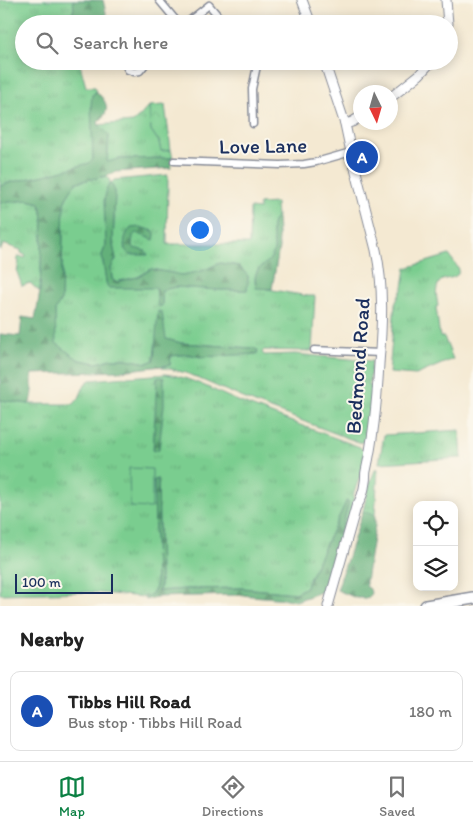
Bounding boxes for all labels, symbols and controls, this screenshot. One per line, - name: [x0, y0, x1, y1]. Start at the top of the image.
- search box: [15, 15, 458, 70]
- icon: search: [33, 29, 61, 57]
- text: Search here: [73, 31, 168, 54]
- north arrow: [353, 85, 398, 130]
- street label: Love Lane: [219, 132, 307, 159]
- pin: A: [346, 138, 378, 176]
- your location: [187, 217, 213, 243]
- street label: Bedmond Road: [340, 297, 375, 435]
- map controls: [413, 501, 458, 591]
- button: locate: [413, 501, 458, 546]
- button: layers: [413, 546, 458, 591]
- scale bar: [15, 571, 112, 594]
- text: 100 m: [22, 574, 61, 591]
- text: Nearby: [20, 626, 84, 651]
- text: Tibbs Hill Road: [68, 690, 191, 713]
- text: A: [32, 702, 42, 721]
- text: 180 m: [409, 702, 452, 721]
- text: Bus stop · Tibbs Hill Road: [68, 713, 242, 732]
- tab: Map: [58, 773, 86, 820]
- tab: Directions: [202, 773, 263, 820]
- tab: Saved: [379, 773, 415, 820]

